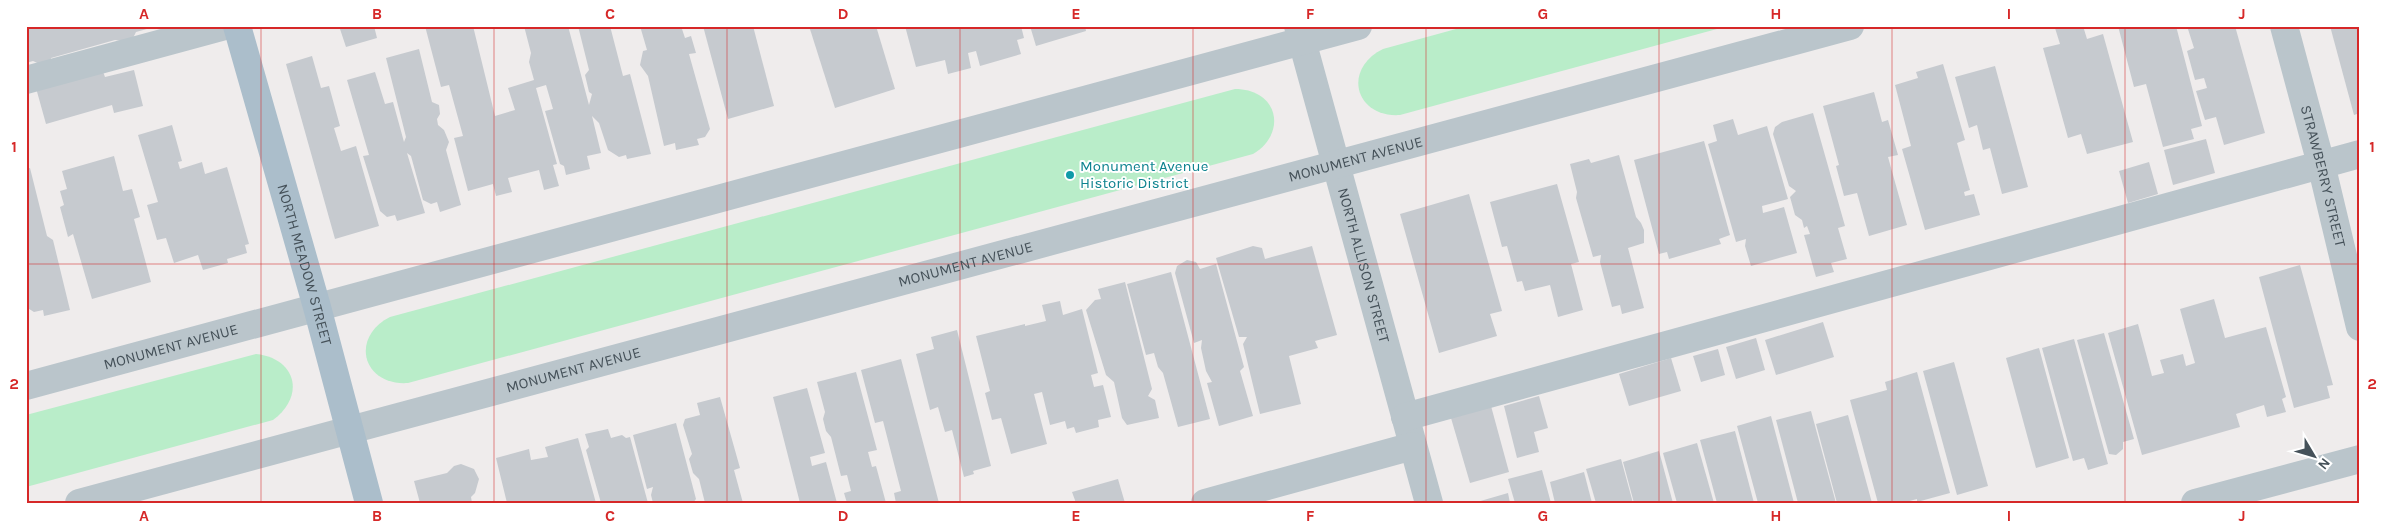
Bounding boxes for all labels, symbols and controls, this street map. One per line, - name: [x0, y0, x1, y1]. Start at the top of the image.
- text: A: [139, 4, 149, 23]
- text: B: [372, 4, 382, 23]
- text: C: [605, 4, 615, 23]
- text: D: [838, 4, 849, 23]
- text: E: [1071, 4, 1081, 23]
- text: F: [1306, 4, 1315, 23]
- text: G: [1538, 4, 1548, 23]
- text: H: [1770, 4, 1782, 23]
- text: I: [2007, 4, 2011, 23]
- text: J: [2238, 4, 2246, 23]
- street label: STRAWBERRY STREET: [2297, 103, 2350, 249]
- street label: MONUMENT AVENUE: [1286, 132, 1425, 186]
- text: 1: [11, 137, 17, 156]
- text: 1: [2369, 137, 2375, 156]
- place label: Monument Avenue Historic District: [1080, 157, 1208, 192]
- marker: Monument Avenue Historic District: [1064, 169, 1076, 181]
- street label: NORTH MEADOW STREET: [273, 182, 336, 348]
- street label: NORTH ALLISON STREET: [1334, 186, 1394, 345]
- street label: MONUMENT AVENUE: [896, 238, 1035, 291]
- street label: MONUMENT AVENUE: [102, 320, 240, 374]
- street label: MONUMENT AVENUE: [504, 343, 643, 397]
- text: 2: [9, 374, 19, 393]
- text: 2: [2367, 374, 2377, 393]
- north arrow: [2288, 432, 2338, 482]
- text: N: [2314, 455, 2334, 473]
- text: A: [139, 506, 149, 525]
- text: B: [372, 506, 382, 525]
- text: C: [605, 506, 615, 525]
- text: D: [838, 506, 849, 525]
- text: E: [1071, 506, 1081, 525]
- text: F: [1306, 506, 1315, 525]
- text: G: [1538, 506, 1548, 525]
- text: H: [1770, 506, 1782, 525]
- text: I: [2007, 506, 2011, 525]
- text: J: [2238, 506, 2246, 525]

